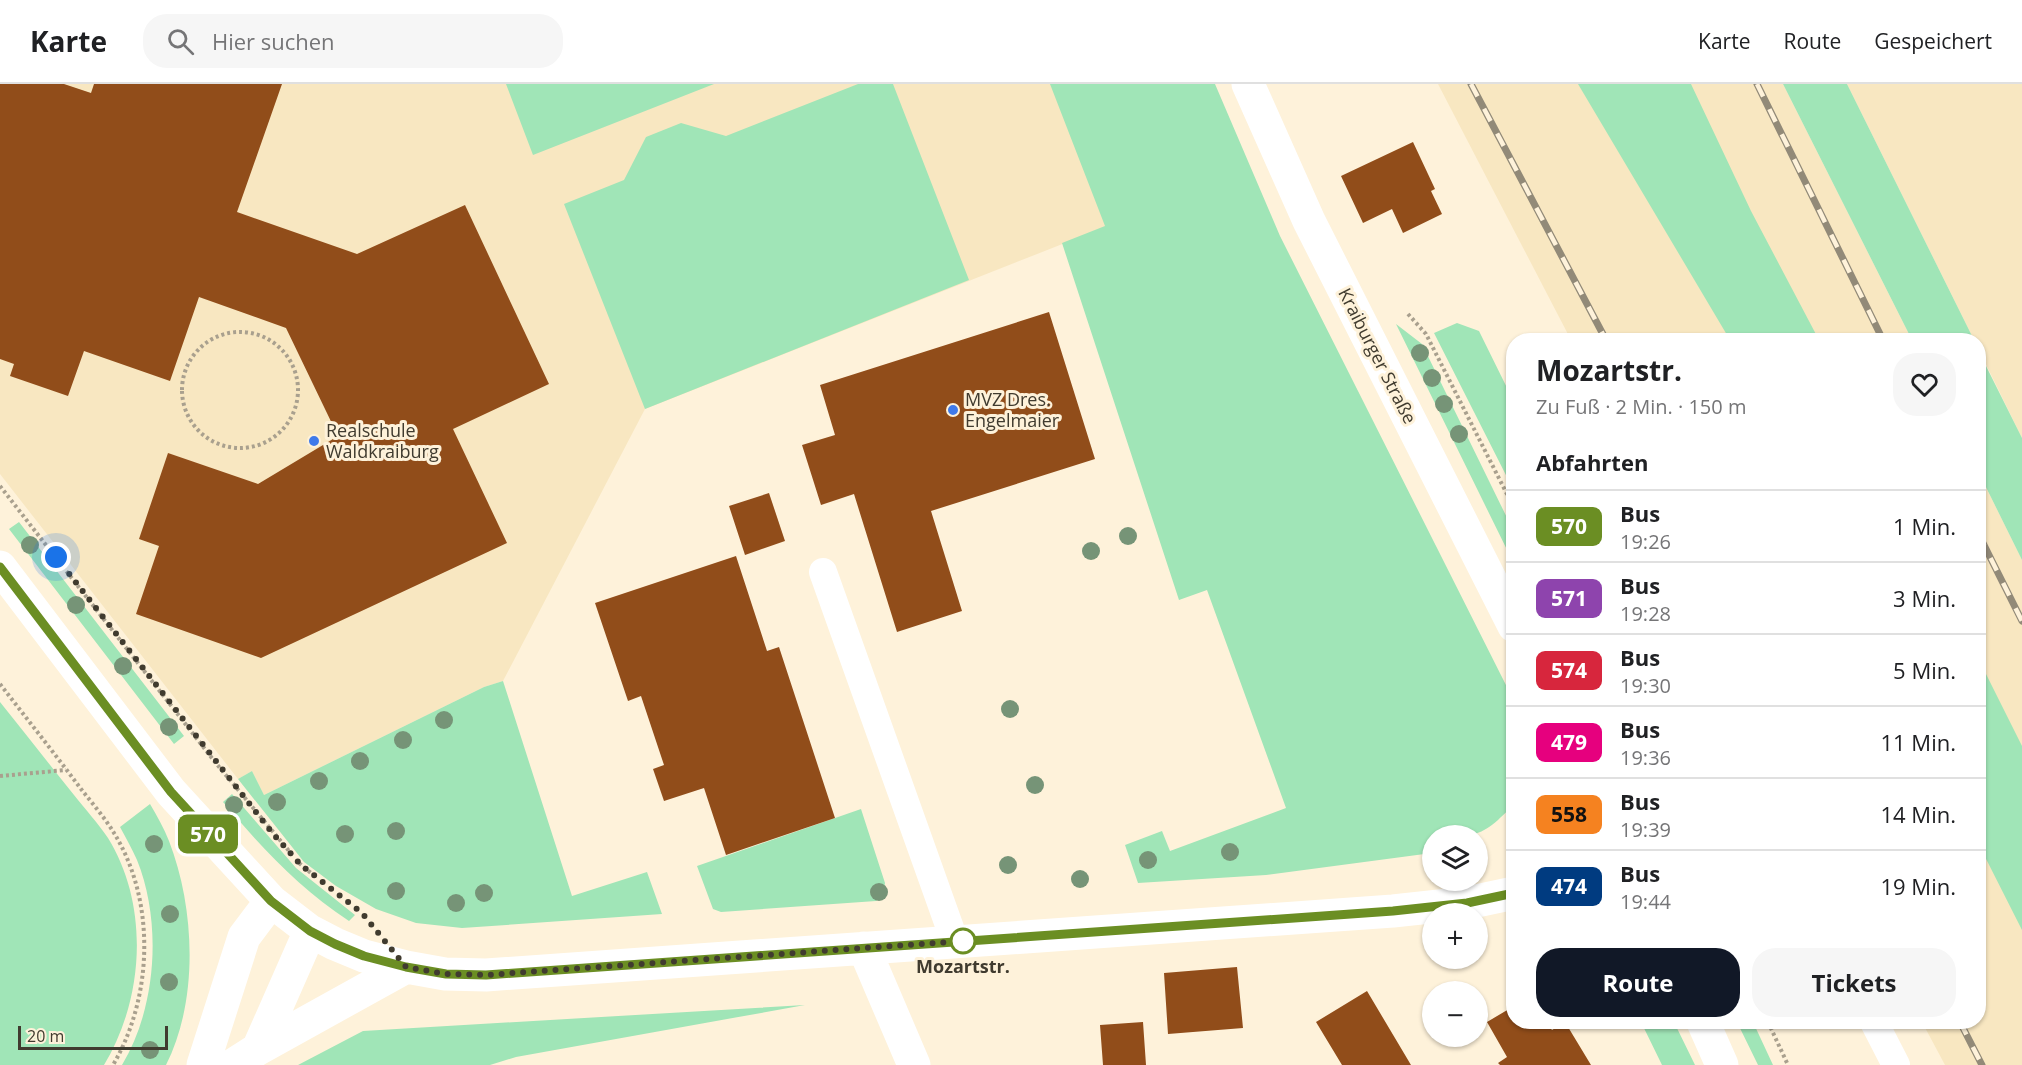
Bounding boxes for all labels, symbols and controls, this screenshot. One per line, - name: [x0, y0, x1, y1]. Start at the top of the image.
- search box: [143, 14, 563, 68]
- text: Karte: [30, 22, 107, 60]
- icon: search: [164, 25, 197, 58]
- text: Hier suchen: [212, 26, 335, 56]
- text: Karte: [1698, 27, 1750, 55]
- text: Route: [1783, 27, 1841, 55]
- text: Gespeichert: [1874, 27, 1992, 55]
- street label: Kraiburger Straße: [1333, 284, 1422, 427]
- text: Mozartstr.: [1536, 351, 1682, 389]
- button: heart: [1893, 353, 1956, 416]
- place label: MVZ Dres. Engelmaier: [965, 387, 1060, 432]
- text: Zu Fuß · 2 Min. · 150 m: [1536, 393, 1746, 420]
- marker: MVZ Dres. Engelmaier: [946, 403, 960, 417]
- place label: Realschule Waldkraiburg: [326, 418, 439, 463]
- marker: Realschule Waldkraiburg: [307, 434, 321, 448]
- text: Abfahrten: [1536, 447, 1648, 477]
- text: Bus: [1620, 498, 1660, 528]
- text: 1 Min.: [1893, 511, 1956, 541]
- text: 570: [1551, 512, 1587, 540]
- text: 19:26: [1620, 528, 1671, 555]
- your location: [41, 542, 71, 572]
- text: Bus: [1620, 570, 1660, 600]
- text: 3 Min.: [1893, 583, 1956, 613]
- text: 571: [1551, 584, 1587, 612]
- text: 19:28: [1620, 600, 1671, 627]
- text: Bus: [1620, 642, 1660, 672]
- text: 5 Min.: [1893, 655, 1956, 685]
- text: 574: [1551, 656, 1587, 684]
- text: 19:30: [1620, 672, 1671, 699]
- text: Bus: [1620, 714, 1660, 744]
- text: 11 Min.: [1881, 727, 1956, 757]
- text: 479: [1551, 728, 1587, 756]
- text: 19:36: [1620, 744, 1671, 771]
- text: Bus: [1620, 786, 1660, 816]
- text: 14 Min.: [1881, 799, 1956, 829]
- text: 558: [1551, 800, 1587, 828]
- line badge: 570: [174, 814, 242, 854]
- text: 19:39: [1620, 816, 1671, 843]
- text: 570: [190, 820, 226, 848]
- map controls: [1422, 825, 1488, 1047]
- button: layers: [1422, 825, 1488, 891]
- text: Bus: [1620, 858, 1660, 888]
- text: 19 Min.: [1881, 871, 1956, 901]
- text: 474: [1551, 872, 1587, 900]
- text: 19:44: [1620, 888, 1671, 915]
- button: +: [1422, 903, 1488, 969]
- marker: Mozartstr.: [950, 928, 976, 954]
- button: Route: [1536, 948, 1740, 1017]
- button: Tickets: [1752, 948, 1956, 1017]
- place label: Mozartstr.: [916, 954, 1010, 978]
- button: −: [1422, 981, 1488, 1047]
- scale bar: [18, 1023, 168, 1050]
- text: 20 m: [27, 1025, 64, 1047]

